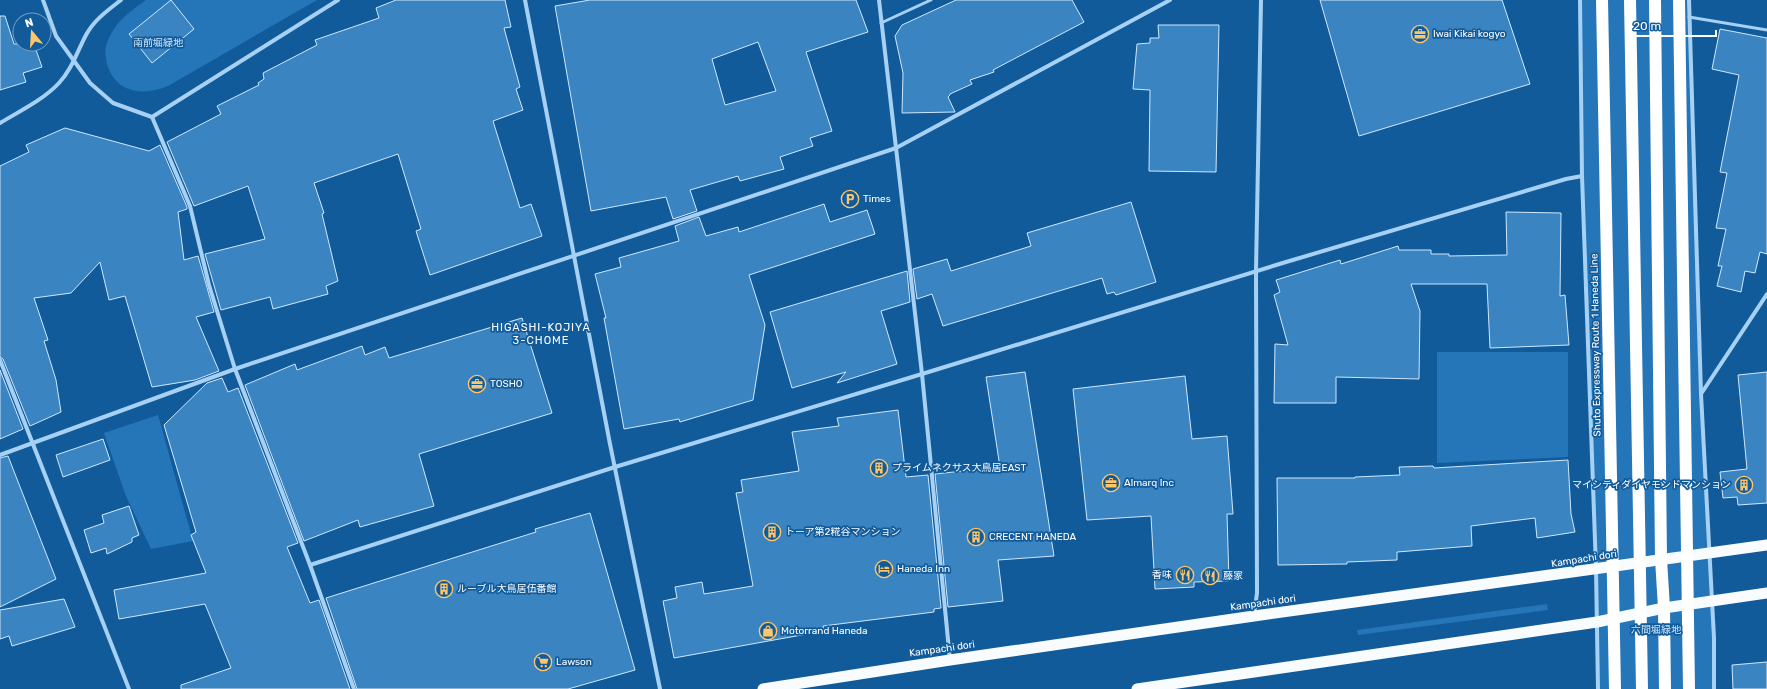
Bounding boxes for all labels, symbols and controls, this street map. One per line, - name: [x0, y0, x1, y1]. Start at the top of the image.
- north arrow: [12, 12, 52, 52]
- scale bar: [1627, 12, 1716, 38]
- text: N: [23, 16, 35, 30]
- text: 20 m: [1633, 19, 1661, 33]
- office icon: Iwai Kikai kogyo: [1410, 24, 1430, 44]
- place label: Iwai Kikai kogyo: [1433, 28, 1506, 40]
- park label: 南前堀緑地: [133, 37, 184, 49]
- parking icon: Times: [840, 189, 860, 209]
- place label: Times: [863, 193, 891, 205]
- street label: Shuto Expressway Route 1 Haneda Line: [1588, 253, 1604, 437]
- district label: HIGASHI-KOJIYA 3-CHOME: [491, 321, 591, 347]
- office icon: TOSHO: [467, 374, 487, 394]
- place label: TOSHO: [490, 378, 523, 390]
- building icon: プライムネクサス大鳥居EAST: [869, 458, 889, 478]
- place label: プライムネクサス大鳥居EAST: [892, 462, 1026, 474]
- office icon: Almarq Inc: [1101, 473, 1121, 493]
- building icon: マイシティダイヤモンドマンション: [1734, 475, 1754, 495]
- place label: Almarq Inc: [1124, 477, 1174, 489]
- place label: マイシティダイヤモンドマンション: [1572, 479, 1731, 491]
- building icon: トーア第2糀谷マンション: [762, 522, 782, 542]
- place label: トーア第2糀谷マンション: [785, 526, 900, 538]
- building icon: CRECENT HANEDA: [966, 527, 986, 547]
- place label: CRECENT HANEDA: [989, 531, 1076, 543]
- street label: Kampachi dori: [1550, 548, 1618, 570]
- hotel icon: Haneda Inn: [874, 559, 894, 579]
- place label: Haneda Inn: [897, 563, 950, 575]
- restaurant icon: 香味: [1175, 565, 1195, 585]
- restaurant icon: 藤家: [1200, 566, 1220, 586]
- place label: 香味: [1152, 569, 1172, 581]
- place label: 藤家: [1223, 570, 1243, 582]
- building icon: ルーブル大鳥居伍番館: [434, 579, 454, 599]
- place label: ルーブル大鳥居伍番館: [457, 583, 556, 595]
- street label: Kampachi dori: [1229, 592, 1297, 614]
- shop icon: Motorrand Haneda: [758, 621, 778, 641]
- park label: 六間堀緑地: [1631, 624, 1682, 636]
- place label: Motorrand Haneda: [781, 625, 868, 637]
- street label: Kampachi dori: [908, 638, 976, 660]
- supermarket icon: Lawson: [533, 652, 553, 672]
- place label: Lawson: [556, 656, 592, 668]

